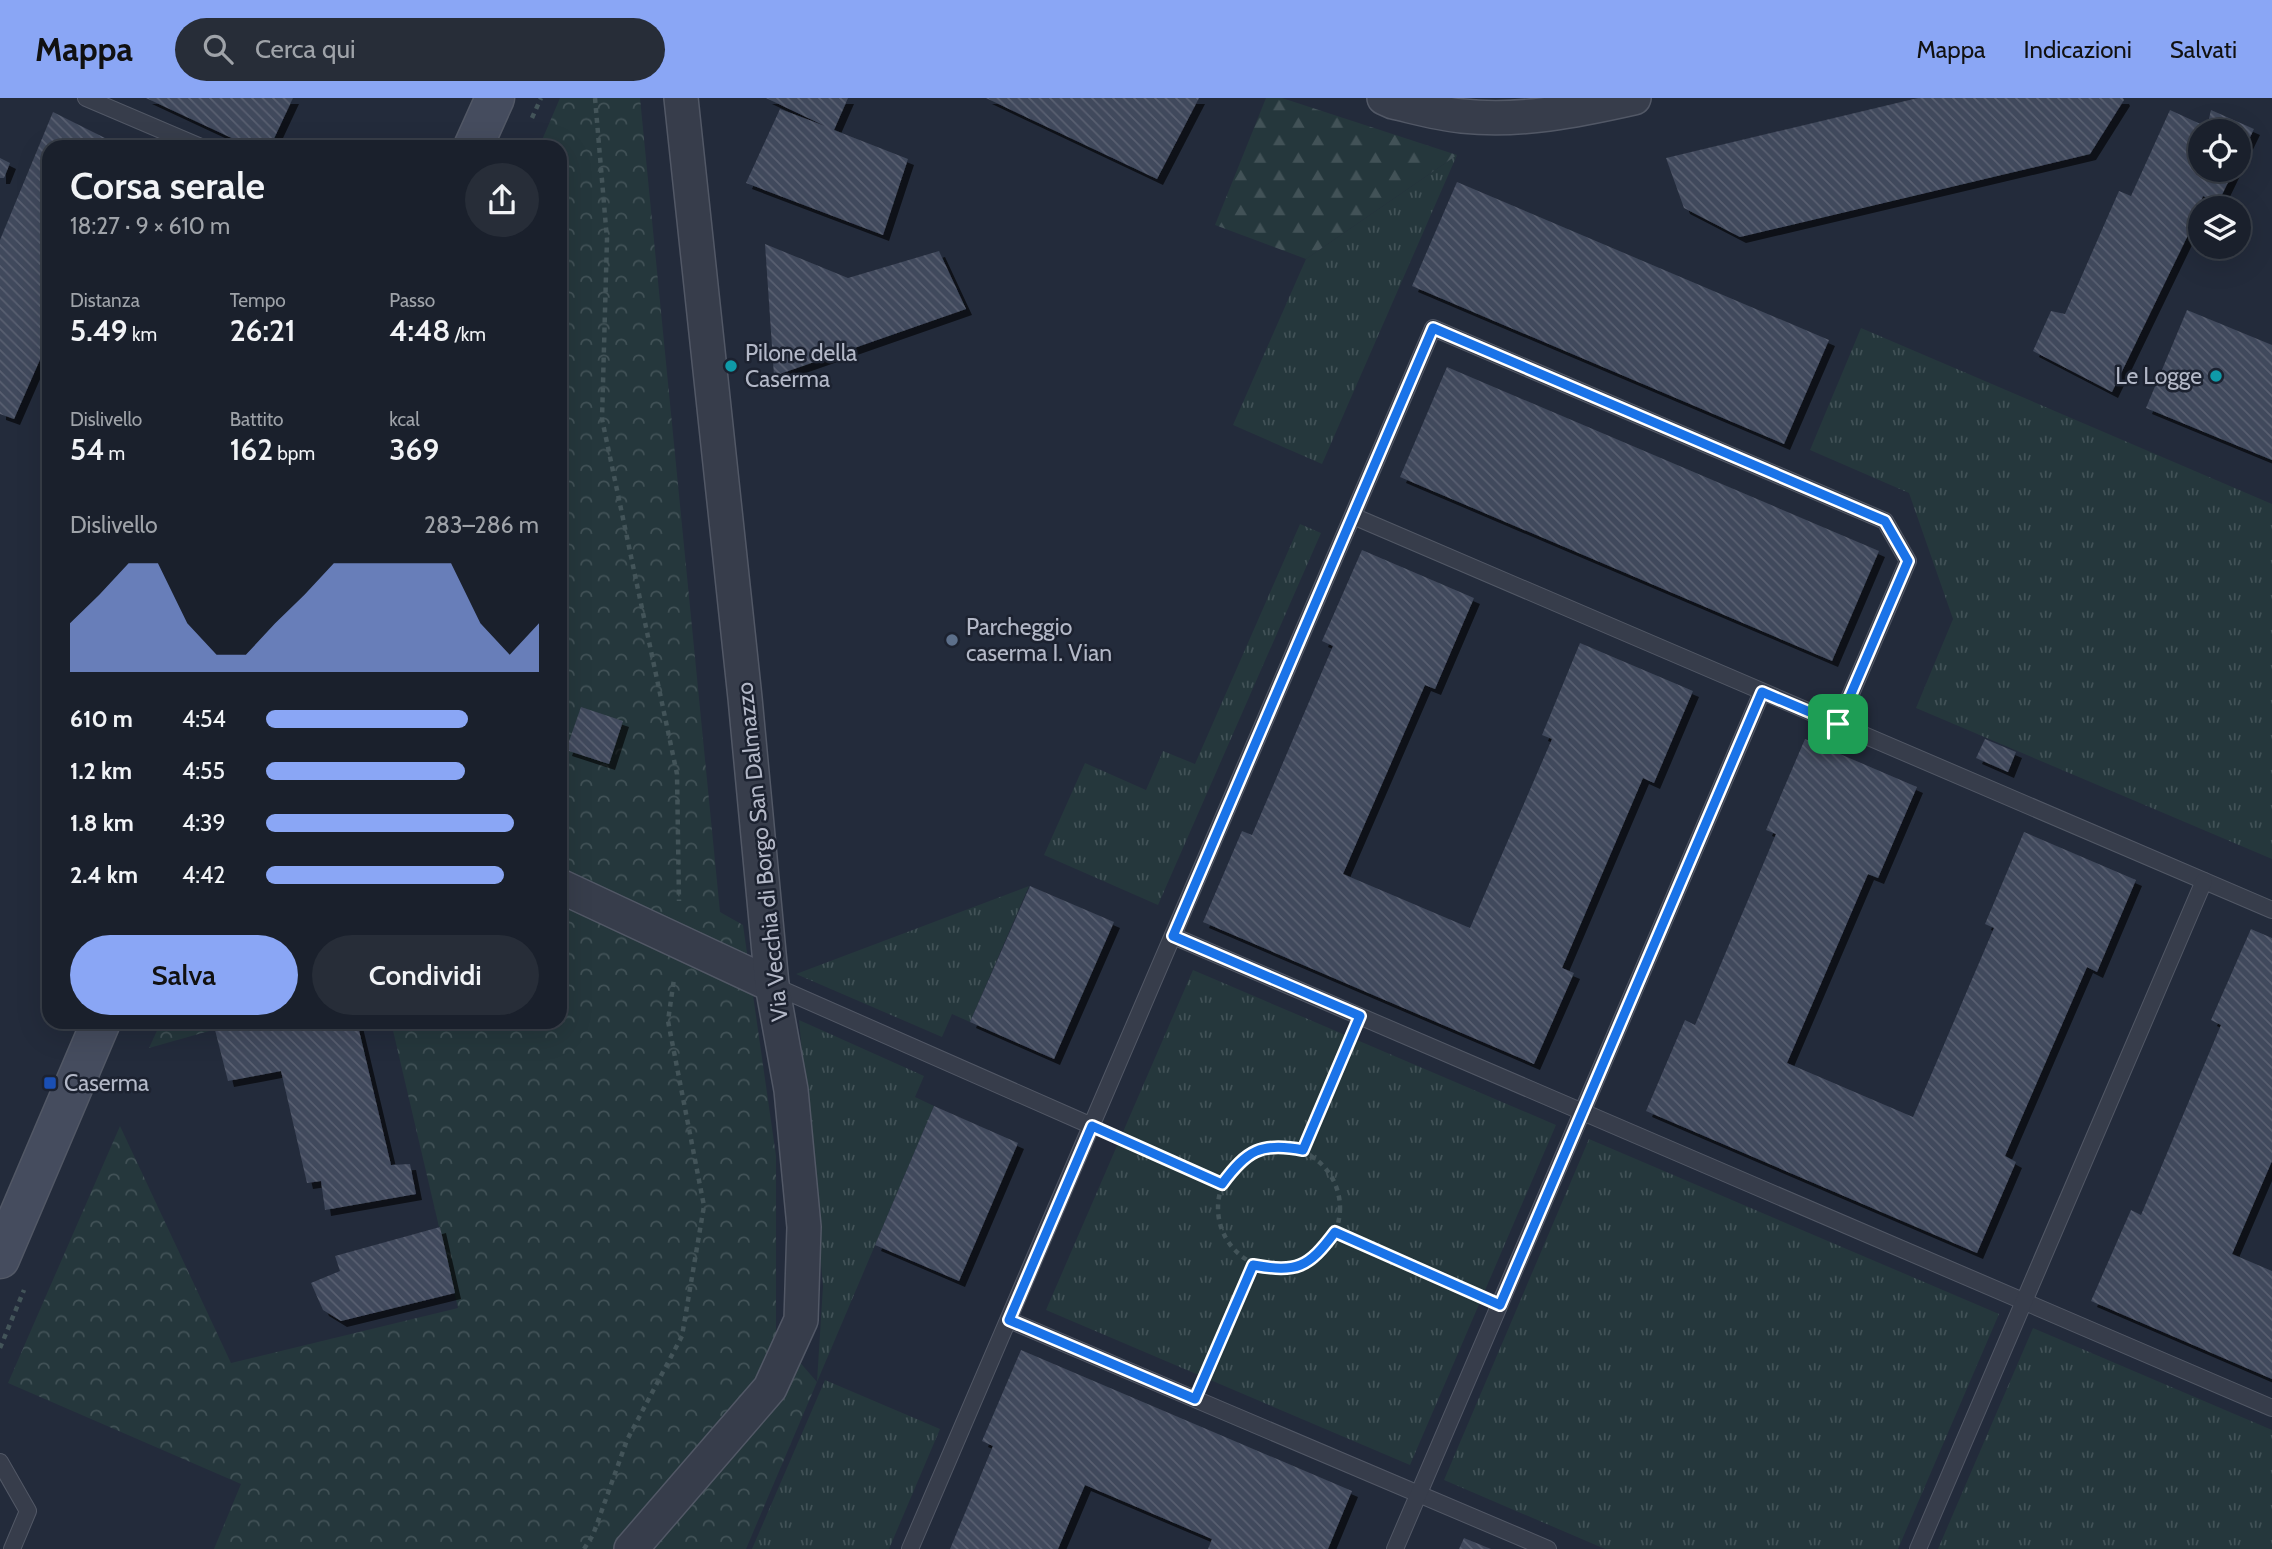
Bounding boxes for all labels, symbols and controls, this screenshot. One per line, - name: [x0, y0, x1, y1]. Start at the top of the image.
- search box: [175, 18, 665, 81]
- text: Mappa: [35, 29, 133, 69]
- icon: search: [199, 30, 237, 68]
- text: Cerca qui: [255, 33, 356, 65]
- text: Mappa: [1916, 35, 1986, 64]
- text: Indicazioni: [2024, 35, 2132, 64]
- text: Salvati: [2170, 35, 2237, 64]
- map controls: [2188, 119, 2251, 259]
- button: locate: [2188, 119, 2251, 182]
- text: Corsa serale: [70, 162, 265, 209]
- button: share: [465, 163, 539, 237]
- button: layers: [2188, 196, 2251, 259]
- text: 18:27 · 9 × 610 m: [70, 212, 230, 240]
- text: Distanza: [70, 289, 140, 312]
- text: Tempo: [230, 289, 286, 312]
- text: Passo: [389, 289, 435, 312]
- text: 5.49: [70, 312, 128, 349]
- text: 26:21: [230, 312, 295, 349]
- text: 4:48: [389, 312, 450, 349]
- text: km: [128, 323, 157, 346]
- text: /km: [450, 323, 486, 346]
- place label: Pilone della Caserma: [745, 339, 857, 393]
- marker: Pilone della Caserma: [723, 358, 739, 374]
- place label: Le Logge: [2115, 362, 2202, 390]
- marker: Le Logge: [2208, 368, 2224, 384]
- text: Dislivello: [70, 408, 142, 431]
- text: Battito: [230, 408, 284, 431]
- text: kcal: [389, 408, 420, 431]
- text: 54: [70, 431, 104, 468]
- text: 162: [230, 431, 273, 468]
- text: 369: [389, 431, 439, 468]
- text: m: [104, 442, 125, 465]
- text: bpm: [273, 442, 315, 465]
- text: Dislivello: [70, 511, 158, 539]
- text: 283–286 m: [424, 511, 539, 539]
- place label: Parcheggio caserma I. Vian: [966, 613, 1112, 667]
- marker: Parcheggio caserma I. Vian: [944, 632, 960, 648]
- street label: Via Vecchia di Borgo San Dalmazzo: [730, 681, 794, 1023]
- pin: [1808, 694, 1868, 754]
- text: 610 m: [70, 705, 133, 733]
- text: 4:54: [182, 705, 226, 733]
- icon: arrive: [1819, 705, 1857, 743]
- text: 1.2 km: [70, 757, 132, 785]
- text: 4:55: [182, 757, 225, 785]
- text: 1.8 km: [70, 809, 134, 837]
- text: 4:39: [182, 809, 226, 837]
- text: 2.4 km: [70, 861, 138, 889]
- text: 4:42: [182, 861, 225, 889]
- button: Salva: [70, 935, 298, 1015]
- button: Condividi: [312, 935, 539, 1015]
- place label: Caserma: [64, 1069, 149, 1097]
- marker: Caserma: [42, 1075, 58, 1091]

